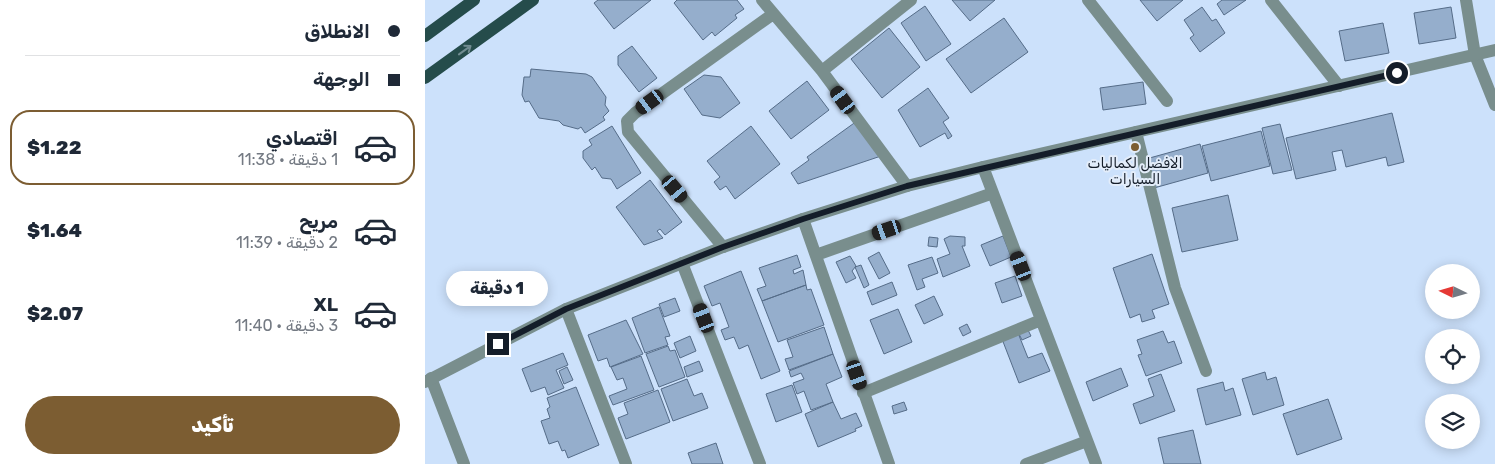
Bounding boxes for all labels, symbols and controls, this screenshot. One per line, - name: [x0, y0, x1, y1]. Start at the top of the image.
- text: الانطلاق: [304, 20, 370, 43]
- one-way arrow: [457, 44, 471, 55]
- route start: [1386, 62, 1408, 84]
- text: الوجهة: [313, 68, 370, 91]
- car: [828, 83, 857, 117]
- car: [633, 87, 666, 117]
- icon: car: [353, 125, 398, 170]
- text: اقتصادي: [266, 127, 338, 150]
- text: $1.22: [27, 136, 82, 159]
- marker: الافضل لكماليات السيارات: [1129, 141, 1141, 153]
- text: 1 دقيقة · 11:38: [238, 150, 338, 169]
- place label: الافضل لكماليات السيارات: [1088, 155, 1183, 188]
- car: [659, 173, 690, 205]
- icon: car: [353, 208, 398, 253]
- text: مريح: [299, 210, 338, 233]
- car: [870, 218, 903, 242]
- text: $1.64: [27, 219, 82, 242]
- text: 2 دقيقة · 11:39: [236, 233, 338, 252]
- car: [1008, 249, 1033, 283]
- north arrow: [1425, 264, 1480, 319]
- map controls: [1425, 264, 1480, 449]
- callout: 1 دقيقة: [447, 272, 549, 306]
- text: 1 دقيقة: [470, 279, 524, 298]
- icon: car: [353, 291, 398, 336]
- text: XL: [314, 293, 338, 316]
- car: [691, 301, 716, 335]
- text: $2.07: [27, 302, 83, 325]
- text: 3 دقيقة · 11:40: [235, 316, 338, 335]
- button: locate: [1425, 329, 1480, 384]
- route end: [487, 333, 509, 355]
- car: [845, 358, 868, 392]
- button: layers: [1425, 394, 1480, 449]
- button: تأكيد: [25, 396, 400, 454]

